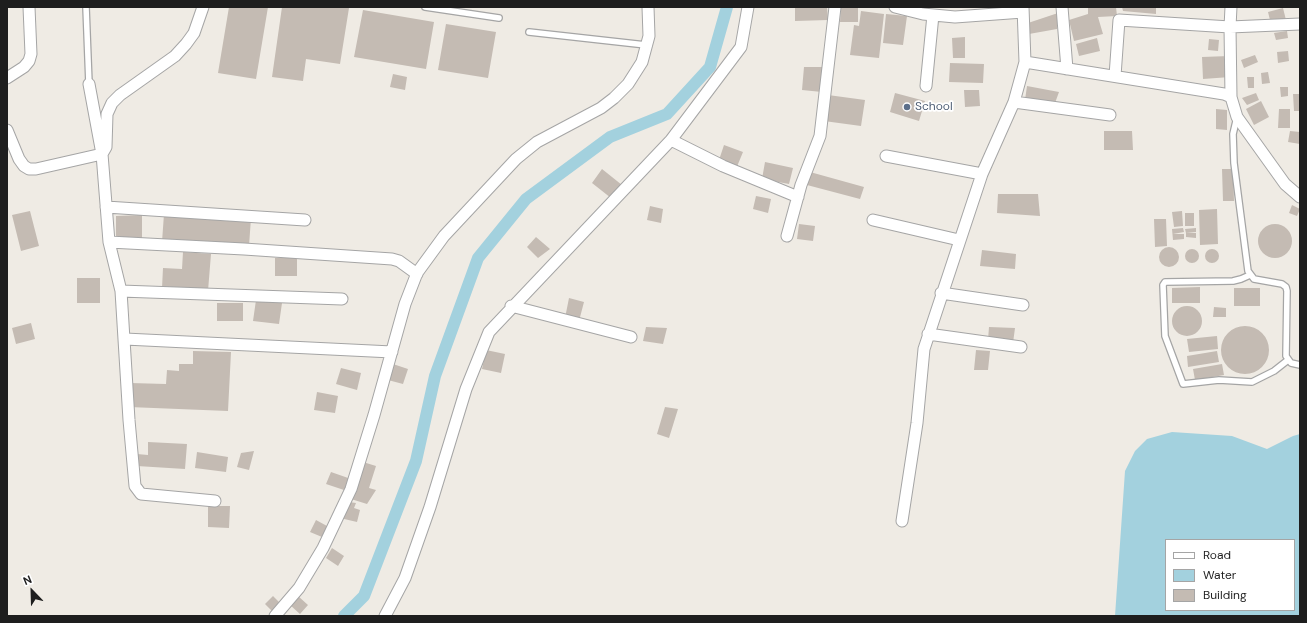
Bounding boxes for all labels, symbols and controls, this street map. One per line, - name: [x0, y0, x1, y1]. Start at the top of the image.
- place label: School: [915, 100, 953, 114]
- marker: School: [902, 102, 912, 112]
- legend: [1165, 539, 1295, 611]
- text: Road: [1203, 547, 1231, 563]
- text: Water: [1203, 567, 1236, 583]
- north arrow: [12, 571, 52, 611]
- text: N: [21, 572, 34, 588]
- text: Building: [1203, 587, 1247, 603]

